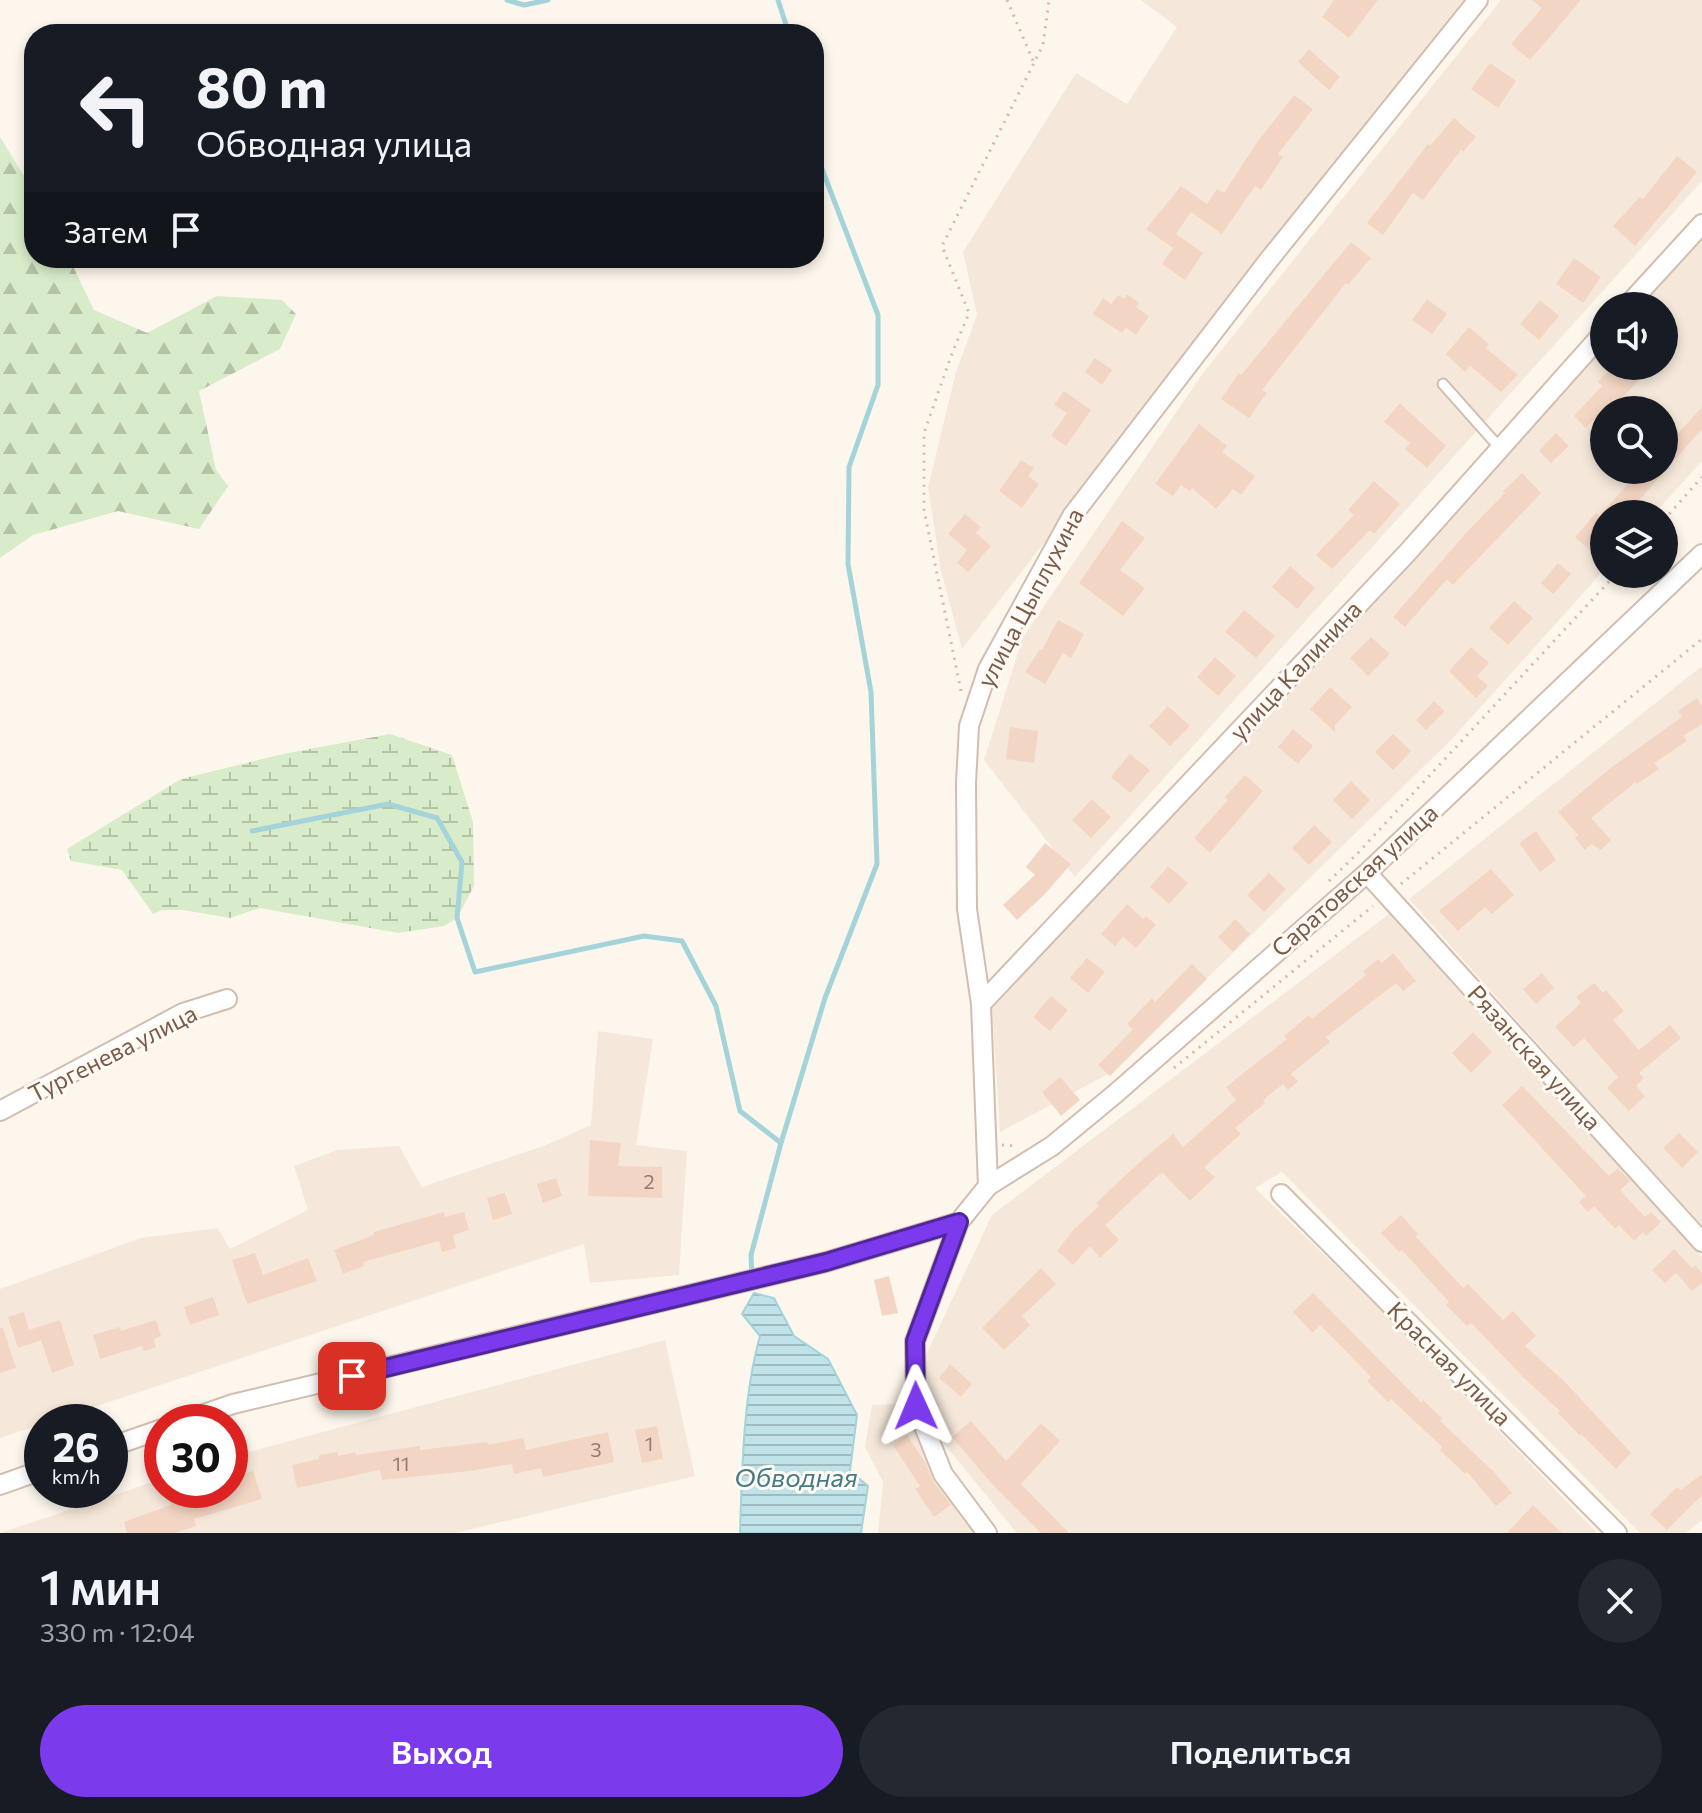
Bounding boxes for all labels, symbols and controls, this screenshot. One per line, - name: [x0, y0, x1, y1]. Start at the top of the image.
- text: 80 m: [196, 51, 327, 120]
- icon: left: [64, 56, 168, 160]
- text: Обводная улица: [196, 120, 472, 164]
- icon: arrive: [164, 208, 208, 252]
- text: Затем: [64, 212, 148, 249]
- map controls: [1590, 292, 1678, 588]
- button: sound: [1590, 292, 1678, 380]
- button: search: [1590, 396, 1678, 484]
- button: layers: [1590, 500, 1678, 588]
- street label: улица Цыплухина: [970, 503, 1089, 692]
- street label: улица Калинина: [1223, 594, 1367, 746]
- street label: Саратовская улица: [1265, 798, 1443, 962]
- street label: Рязанская улица: [1462, 978, 1608, 1136]
- street label: Тургенева улица: [23, 998, 201, 1108]
- house number: 2: [643, 1169, 655, 1193]
- street label: Красная улица: [1382, 1295, 1518, 1431]
- pin: [318, 1342, 386, 1410]
- icon: arrive: [330, 1354, 374, 1398]
- position arrow: [874, 1364, 958, 1448]
- speed limit sign: 30: [144, 1404, 248, 1508]
- text: 26: [52, 1421, 100, 1470]
- house number: 1: [645, 1431, 653, 1455]
- house number: 3: [590, 1437, 602, 1461]
- house number: 11: [392, 1451, 410, 1475]
- water label: Обводная: [734, 1461, 858, 1492]
- text: km/h: [52, 1464, 100, 1488]
- text: 1 мин: [40, 1556, 161, 1615]
- button: close: [1578, 1559, 1662, 1643]
- text: 330 m · 12:04: [40, 1616, 195, 1647]
- button: Выход: [40, 1705, 843, 1797]
- button: Поделиться: [859, 1705, 1662, 1797]

